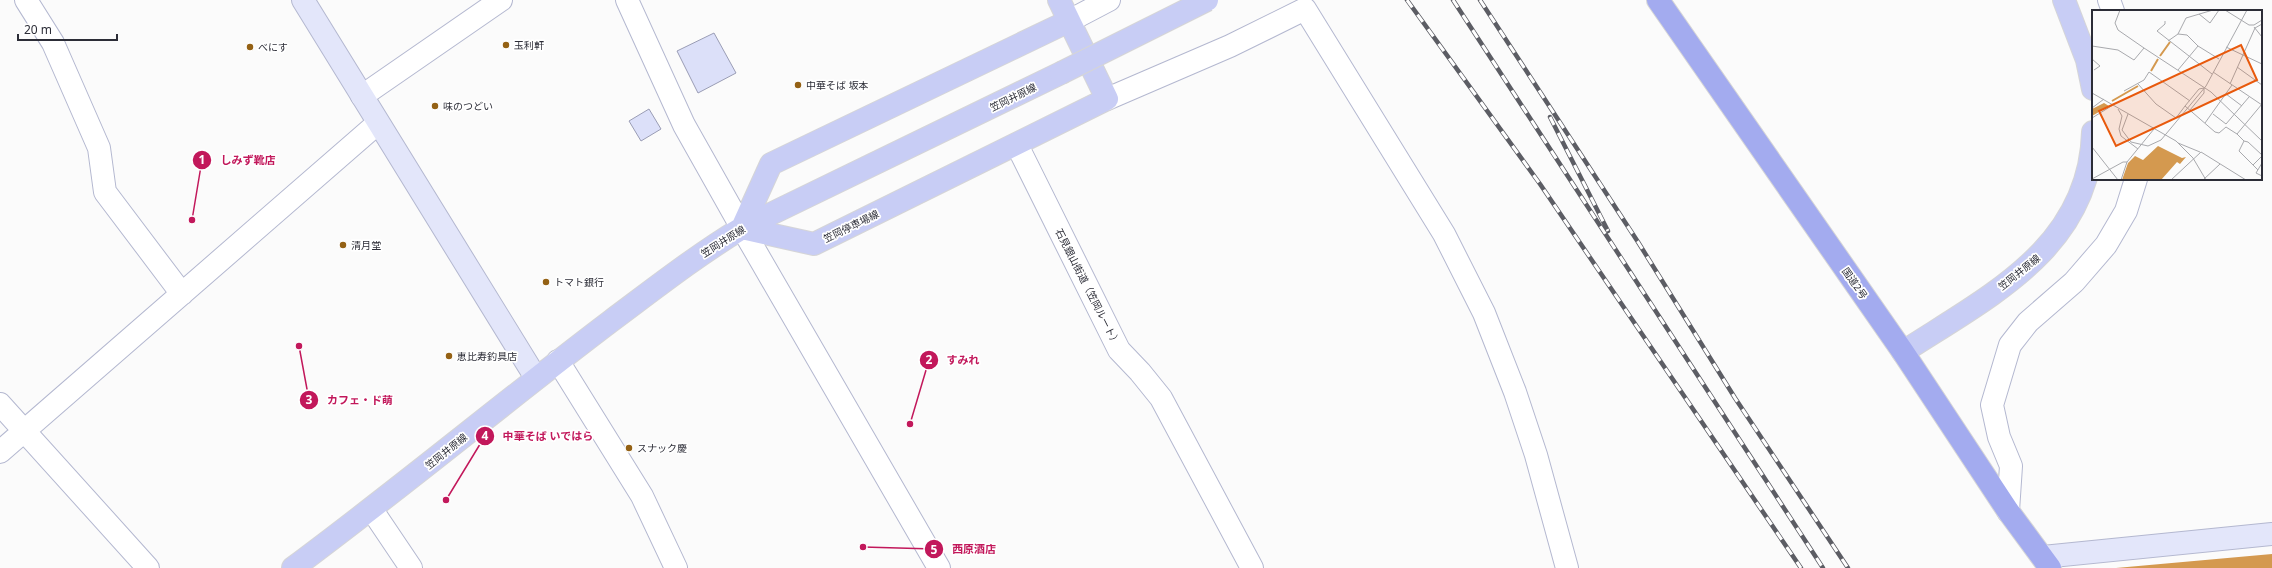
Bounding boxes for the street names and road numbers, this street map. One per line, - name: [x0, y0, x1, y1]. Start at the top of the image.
- street label: 笠岡井原線: [987, 80, 1039, 114]
- street label: 笠岡停車場線: [821, 207, 881, 245]
- street label: 笠岡井原線: [698, 222, 748, 260]
- street label: 石見銀山街道（笠岡ルート）: [1052, 226, 1124, 348]
- street label: 笠岡井原線: [1995, 251, 2043, 293]
- street label: 国道2号: [1839, 264, 1871, 302]
- street label: 笠岡井原線: [422, 430, 470, 472]

